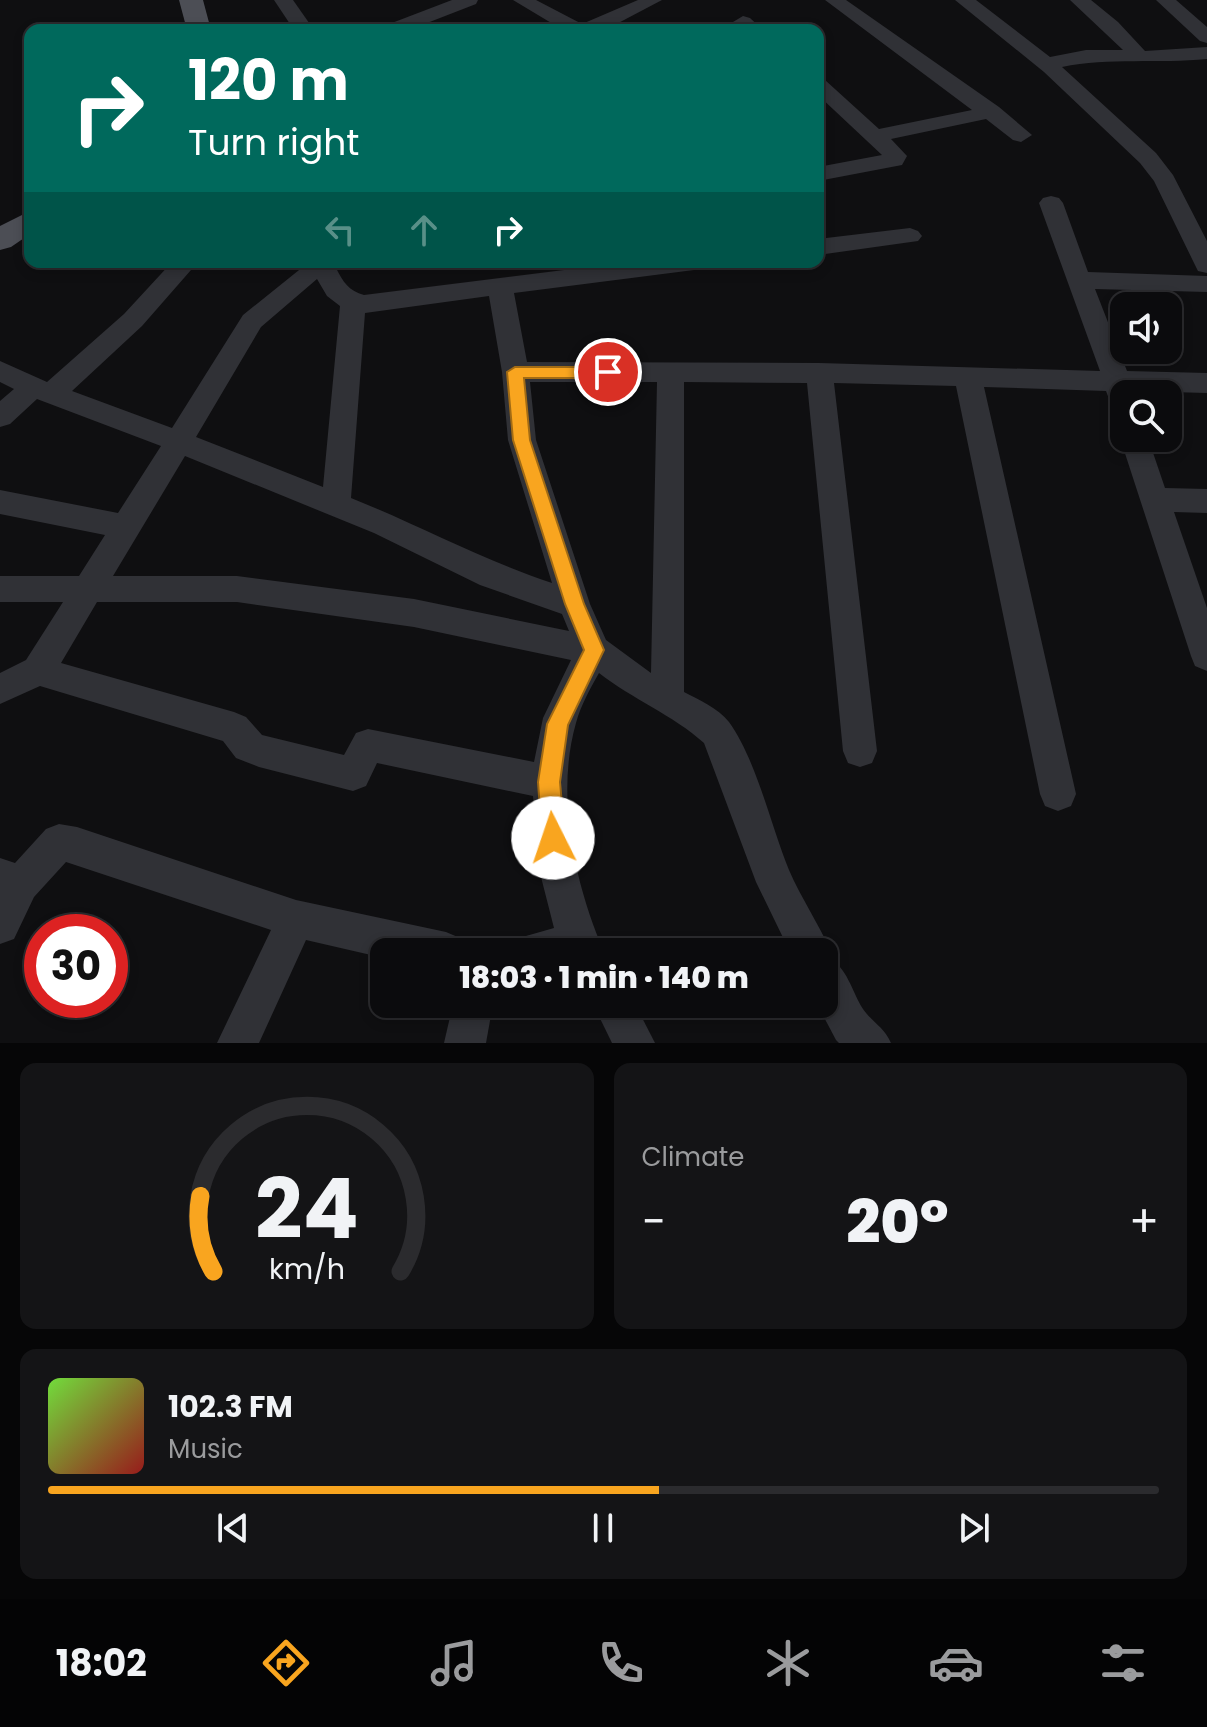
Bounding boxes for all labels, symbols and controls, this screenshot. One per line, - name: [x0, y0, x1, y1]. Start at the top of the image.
- text: 120 m: [188, 41, 349, 120]
- icon: right: [56, 56, 160, 160]
- text: Turn right: [188, 117, 359, 168]
- icon: left: [318, 208, 362, 252]
- icon: ahead: [402, 208, 446, 252]
- icon: right: [486, 208, 530, 252]
- map controls: [1110, 292, 1182, 452]
- button: sound: [1110, 292, 1182, 364]
- pin: [574, 338, 642, 406]
- icon: arrive: [586, 350, 630, 394]
- button: search: [1110, 380, 1182, 452]
- position arrow: [511, 796, 595, 880]
- speed limit sign: 30: [24, 914, 128, 1018]
- text: 18:03 · 1 min · 140 m: [459, 956, 749, 999]
- text: Climate: [642, 1139, 744, 1175]
- text: 24: [255, 1151, 359, 1267]
- text: 20°: [846, 1180, 949, 1264]
- text: −: [642, 1191, 666, 1252]
- text: +: [1129, 1191, 1159, 1252]
- text: km/h: [269, 1249, 345, 1289]
- text: 102.3 FM: [168, 1385, 293, 1428]
- text: Music: [168, 1431, 243, 1467]
- icon: previous: [211, 1506, 255, 1550]
- icon: pause: [581, 1506, 625, 1550]
- icon: next: [952, 1506, 996, 1550]
- icon: directions: [258, 1635, 314, 1691]
- icon: music: [426, 1635, 482, 1691]
- icon: phone: [593, 1635, 649, 1691]
- icon: climate: [760, 1635, 816, 1691]
- icon: car: [928, 1635, 984, 1691]
- icon: filters: [1095, 1635, 1151, 1691]
- text: 18:02: [56, 1638, 147, 1689]

